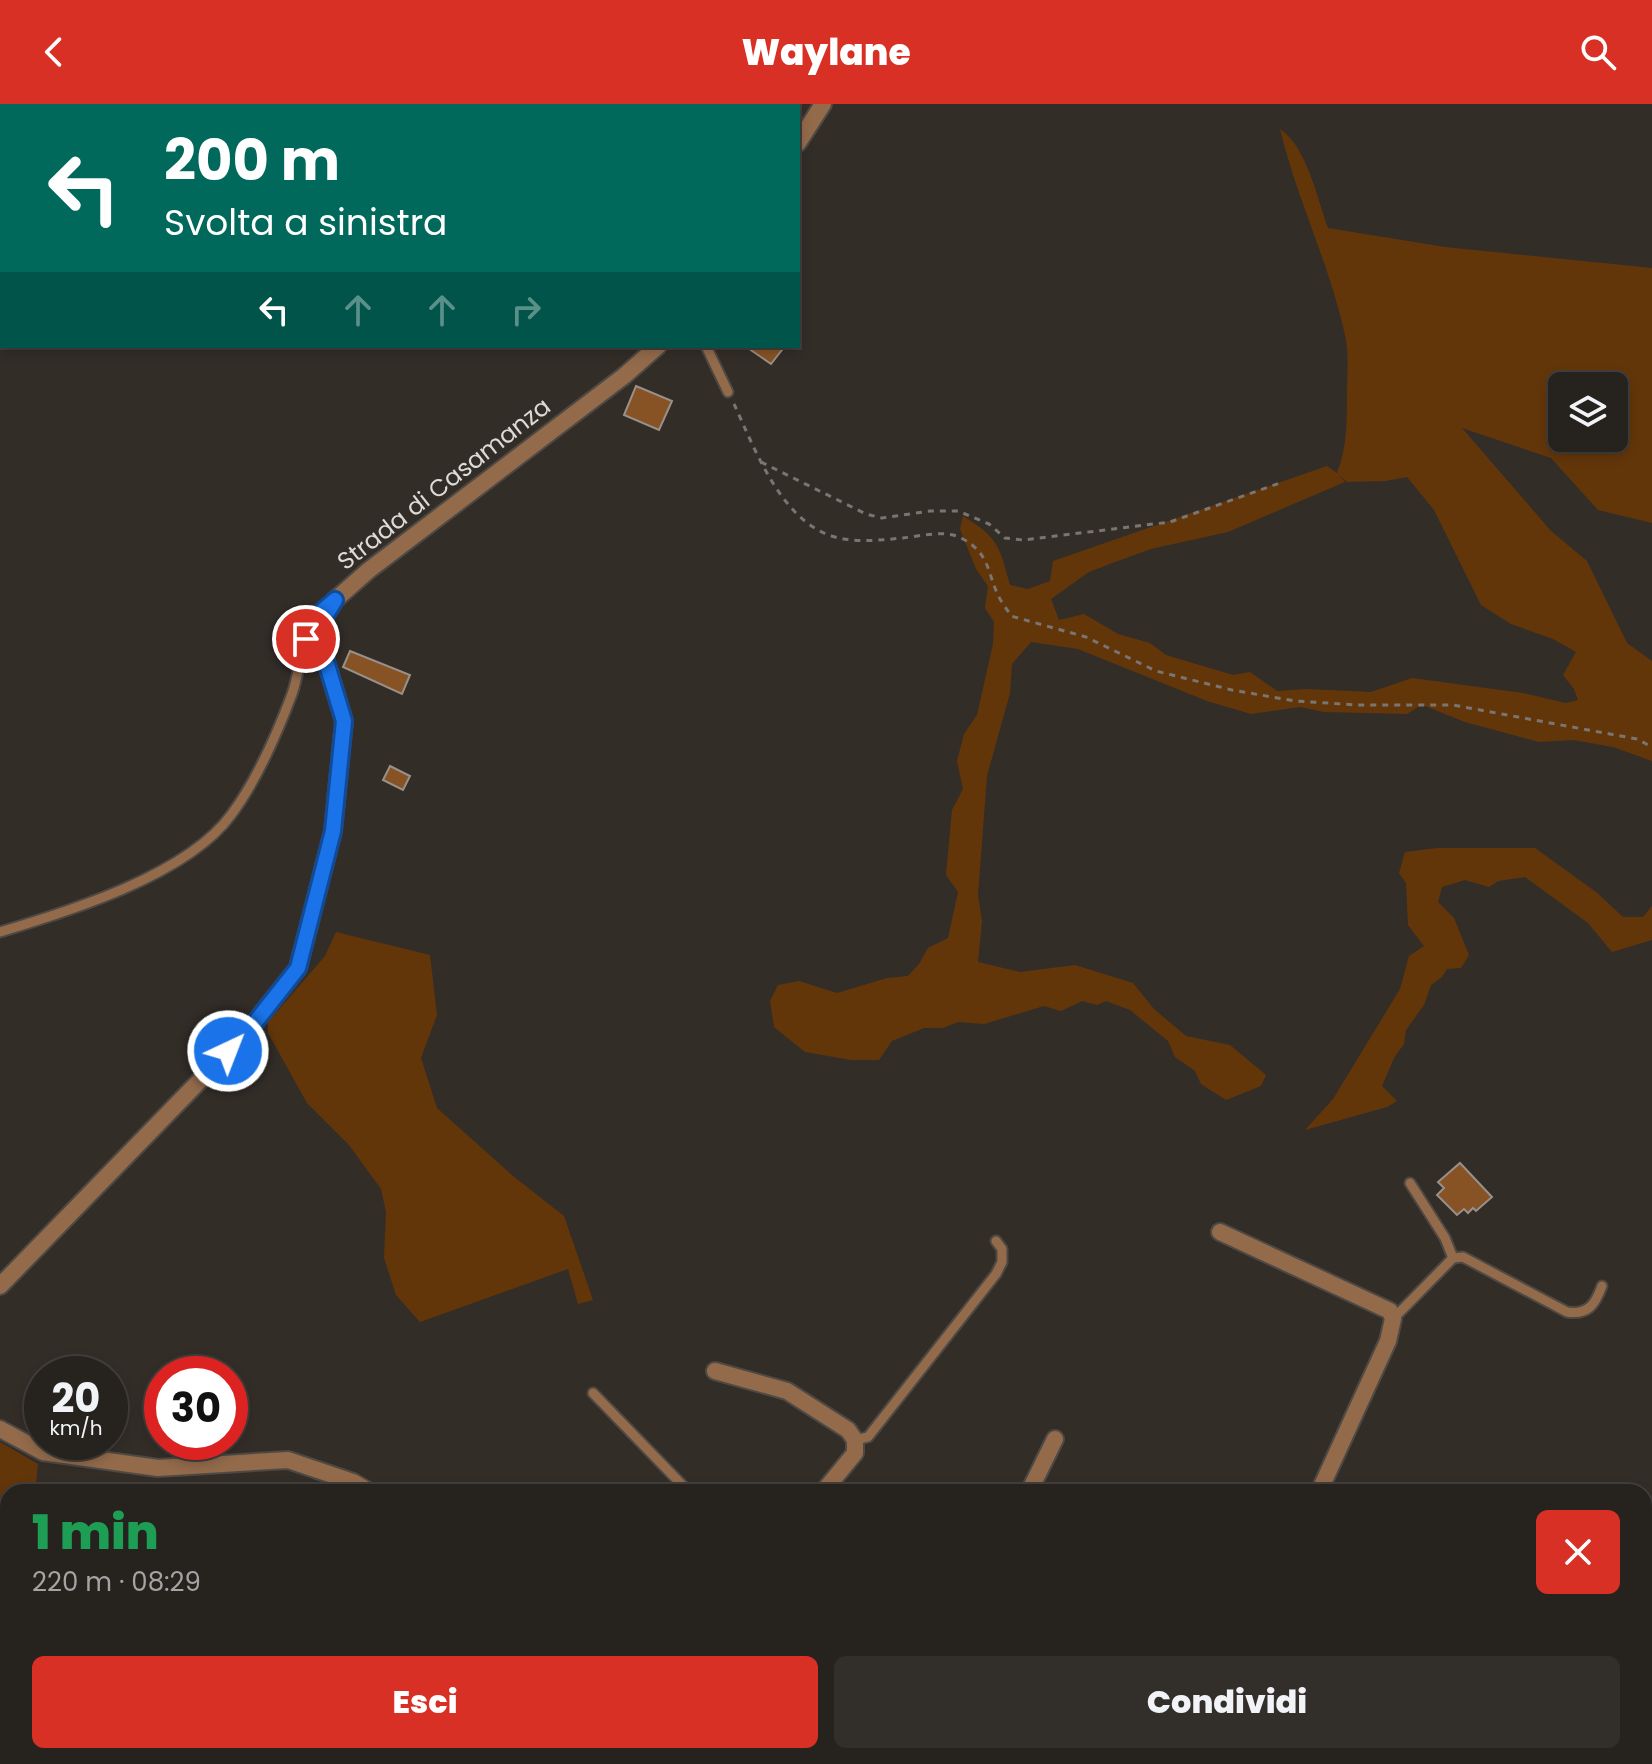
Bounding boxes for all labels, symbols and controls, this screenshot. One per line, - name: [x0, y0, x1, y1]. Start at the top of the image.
- text: Waylane: [741, 27, 911, 78]
- icon: back: [32, 30, 76, 74]
- icon: search: [1576, 30, 1620, 74]
- text: 200 m: [164, 121, 340, 200]
- icon: left: [32, 136, 136, 240]
- text: Svolta a sinistra: [164, 197, 447, 248]
- icon: left: [252, 288, 296, 332]
- icon: ahead: [336, 288, 380, 332]
- icon: ahead: [420, 288, 464, 332]
- icon: right: [504, 288, 548, 332]
- map controls: [1548, 372, 1628, 452]
- button: layers: [1548, 372, 1628, 452]
- street label: Strada di Casamanza: [330, 390, 557, 577]
- pin: [272, 605, 340, 673]
- icon: arrive: [284, 617, 328, 661]
- position arrow: [186, 1009, 270, 1093]
- speed limit sign: 30: [144, 1356, 248, 1460]
- text: 20: [52, 1370, 100, 1426]
- text: km/h: [49, 1414, 103, 1442]
- text: 1 min: [32, 1499, 159, 1566]
- button: close: [1536, 1510, 1620, 1594]
- text: 220 m · 08:29: [32, 1564, 201, 1600]
- button: Esci: [32, 1656, 818, 1748]
- button: Condividi: [834, 1656, 1620, 1748]

